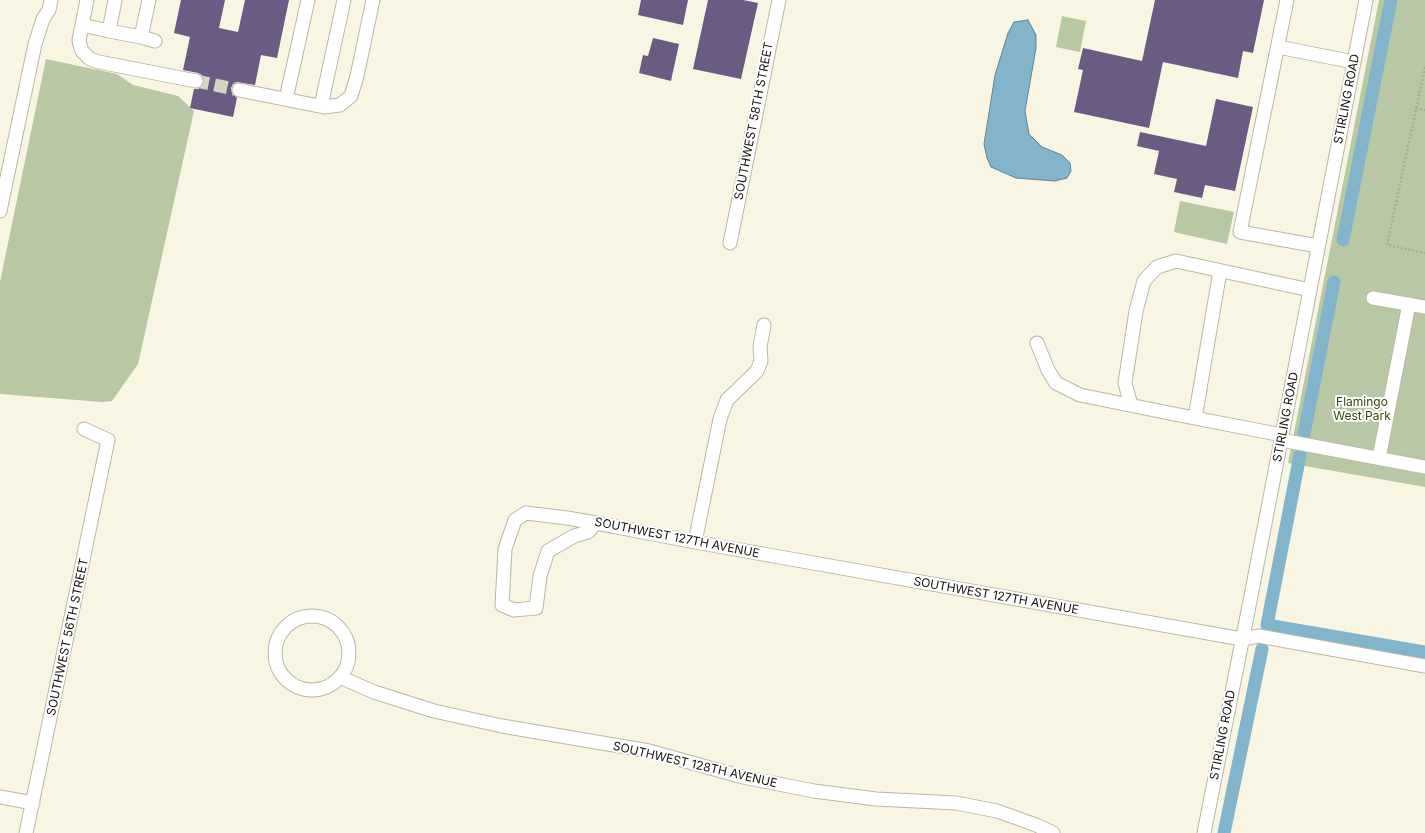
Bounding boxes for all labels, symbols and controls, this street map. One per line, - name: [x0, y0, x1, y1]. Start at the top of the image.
- street label: SOUTHWEST 58TH STREET: [732, 41, 776, 201]
- street label: STIRLING ROAD: [1331, 53, 1363, 145]
- street label: STIRLING ROAD: [1270, 371, 1302, 463]
- park label: Flamingo West Park: [1333, 395, 1391, 423]
- street label: SOUTHWEST 127TH AVENUE: [593, 515, 761, 561]
- street label: SOUTHWEST 56TH STREET: [44, 557, 92, 717]
- street label: SOUTHWEST 127TH AVENUE: [912, 574, 1080, 618]
- street label: STIRLING ROAD: [1207, 689, 1239, 781]
- street label: SOUTHWEST 128TH AVENUE: [611, 739, 779, 791]

